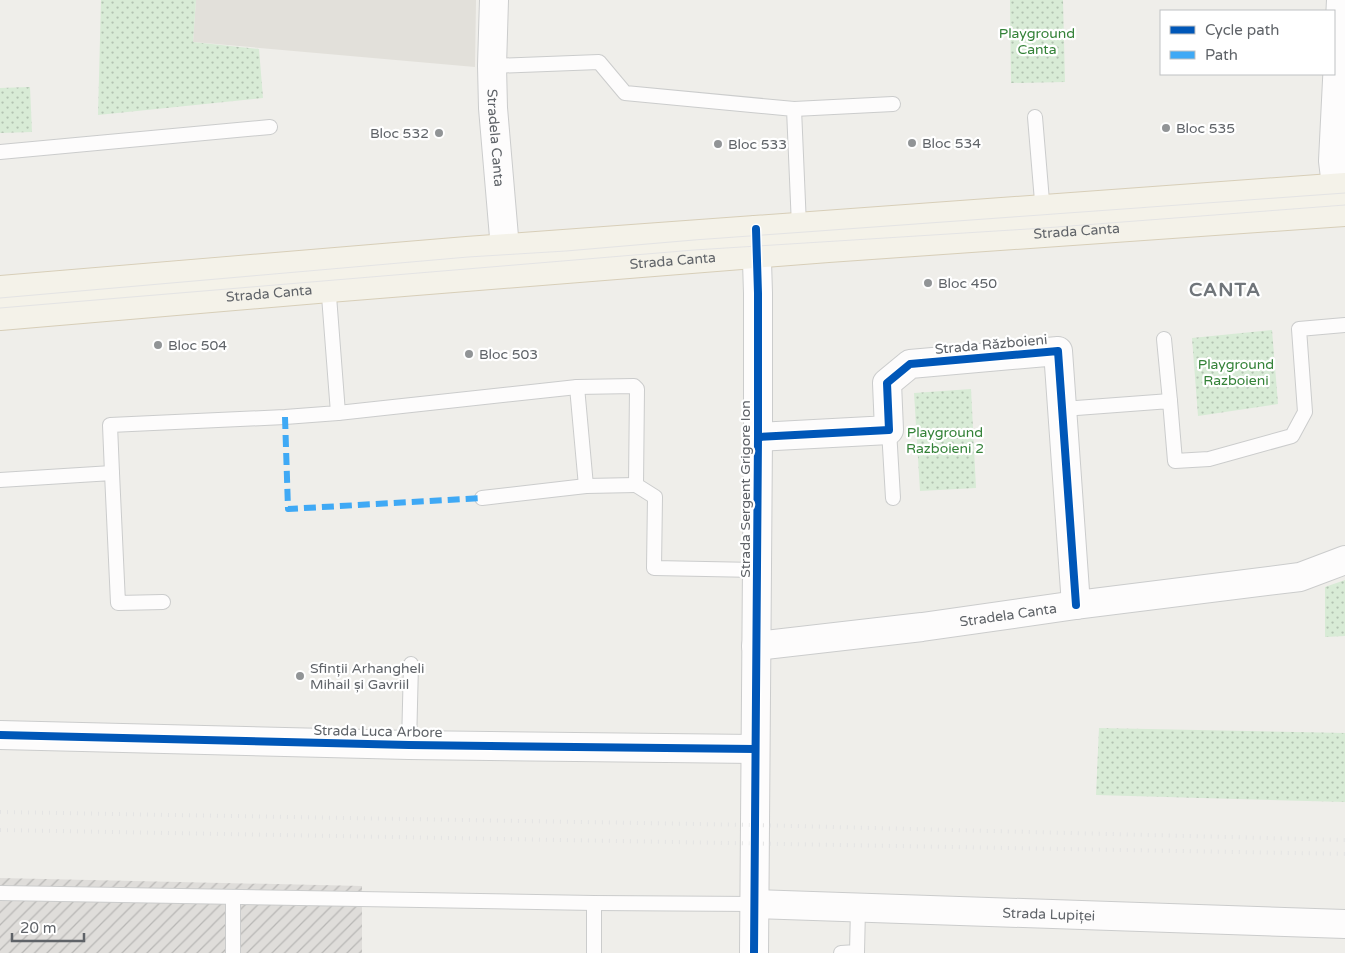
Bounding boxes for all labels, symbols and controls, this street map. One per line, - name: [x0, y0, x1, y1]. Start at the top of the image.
- legend: [1160, 10, 1335, 75]
- text: Cycle path: [1205, 21, 1279, 39]
- park label: Playground Canta: [999, 25, 1075, 58]
- text: Path: [1205, 46, 1238, 64]
- street label: Stradela Canta: [484, 89, 508, 187]
- place label: Bloc 535: [1176, 120, 1235, 137]
- marker: Bloc 535: [1160, 122, 1172, 134]
- place label: Bloc 532: [370, 125, 429, 142]
- marker: Bloc 532: [433, 127, 445, 139]
- place label: Bloc 534: [922, 135, 981, 152]
- place label: Bloc 533: [728, 136, 787, 153]
- marker: Bloc 534: [906, 137, 918, 149]
- marker: Bloc 533: [712, 138, 724, 150]
- street label: Strada Canta: [1033, 220, 1120, 243]
- street label: Strada Canta: [629, 249, 717, 273]
- place label: Bloc 450: [938, 275, 997, 292]
- marker: Bloc 450: [922, 277, 934, 289]
- district label: CANTA: [1189, 279, 1261, 301]
- street label: Strada Canta: [225, 281, 313, 306]
- street label: Strada Războieni: [934, 331, 1048, 358]
- place label: Bloc 504: [168, 337, 227, 354]
- marker: Bloc 504: [152, 339, 164, 351]
- place label: Bloc 503: [479, 346, 538, 363]
- marker: Bloc 503: [463, 348, 475, 360]
- park label: Playground Razboieni: [1198, 356, 1274, 389]
- street label: Strada Sergent Grigore Ion: [737, 400, 754, 578]
- park label: Playground Razboieni 2: [906, 424, 984, 457]
- street label: Stradela Canta: [958, 600, 1058, 631]
- place label: Sfinții Arhangheli Mihail și Gavriil: [310, 660, 424, 693]
- marker: Sfinții Arhangheli Mihail și Gavriil: [294, 670, 306, 682]
- street label: Strada Luca Arbore: [313, 722, 443, 741]
- street label: Strada Lupiței: [1002, 904, 1096, 925]
- scale bar: [12, 910, 85, 942]
- text: 20 m: [20, 919, 57, 937]

